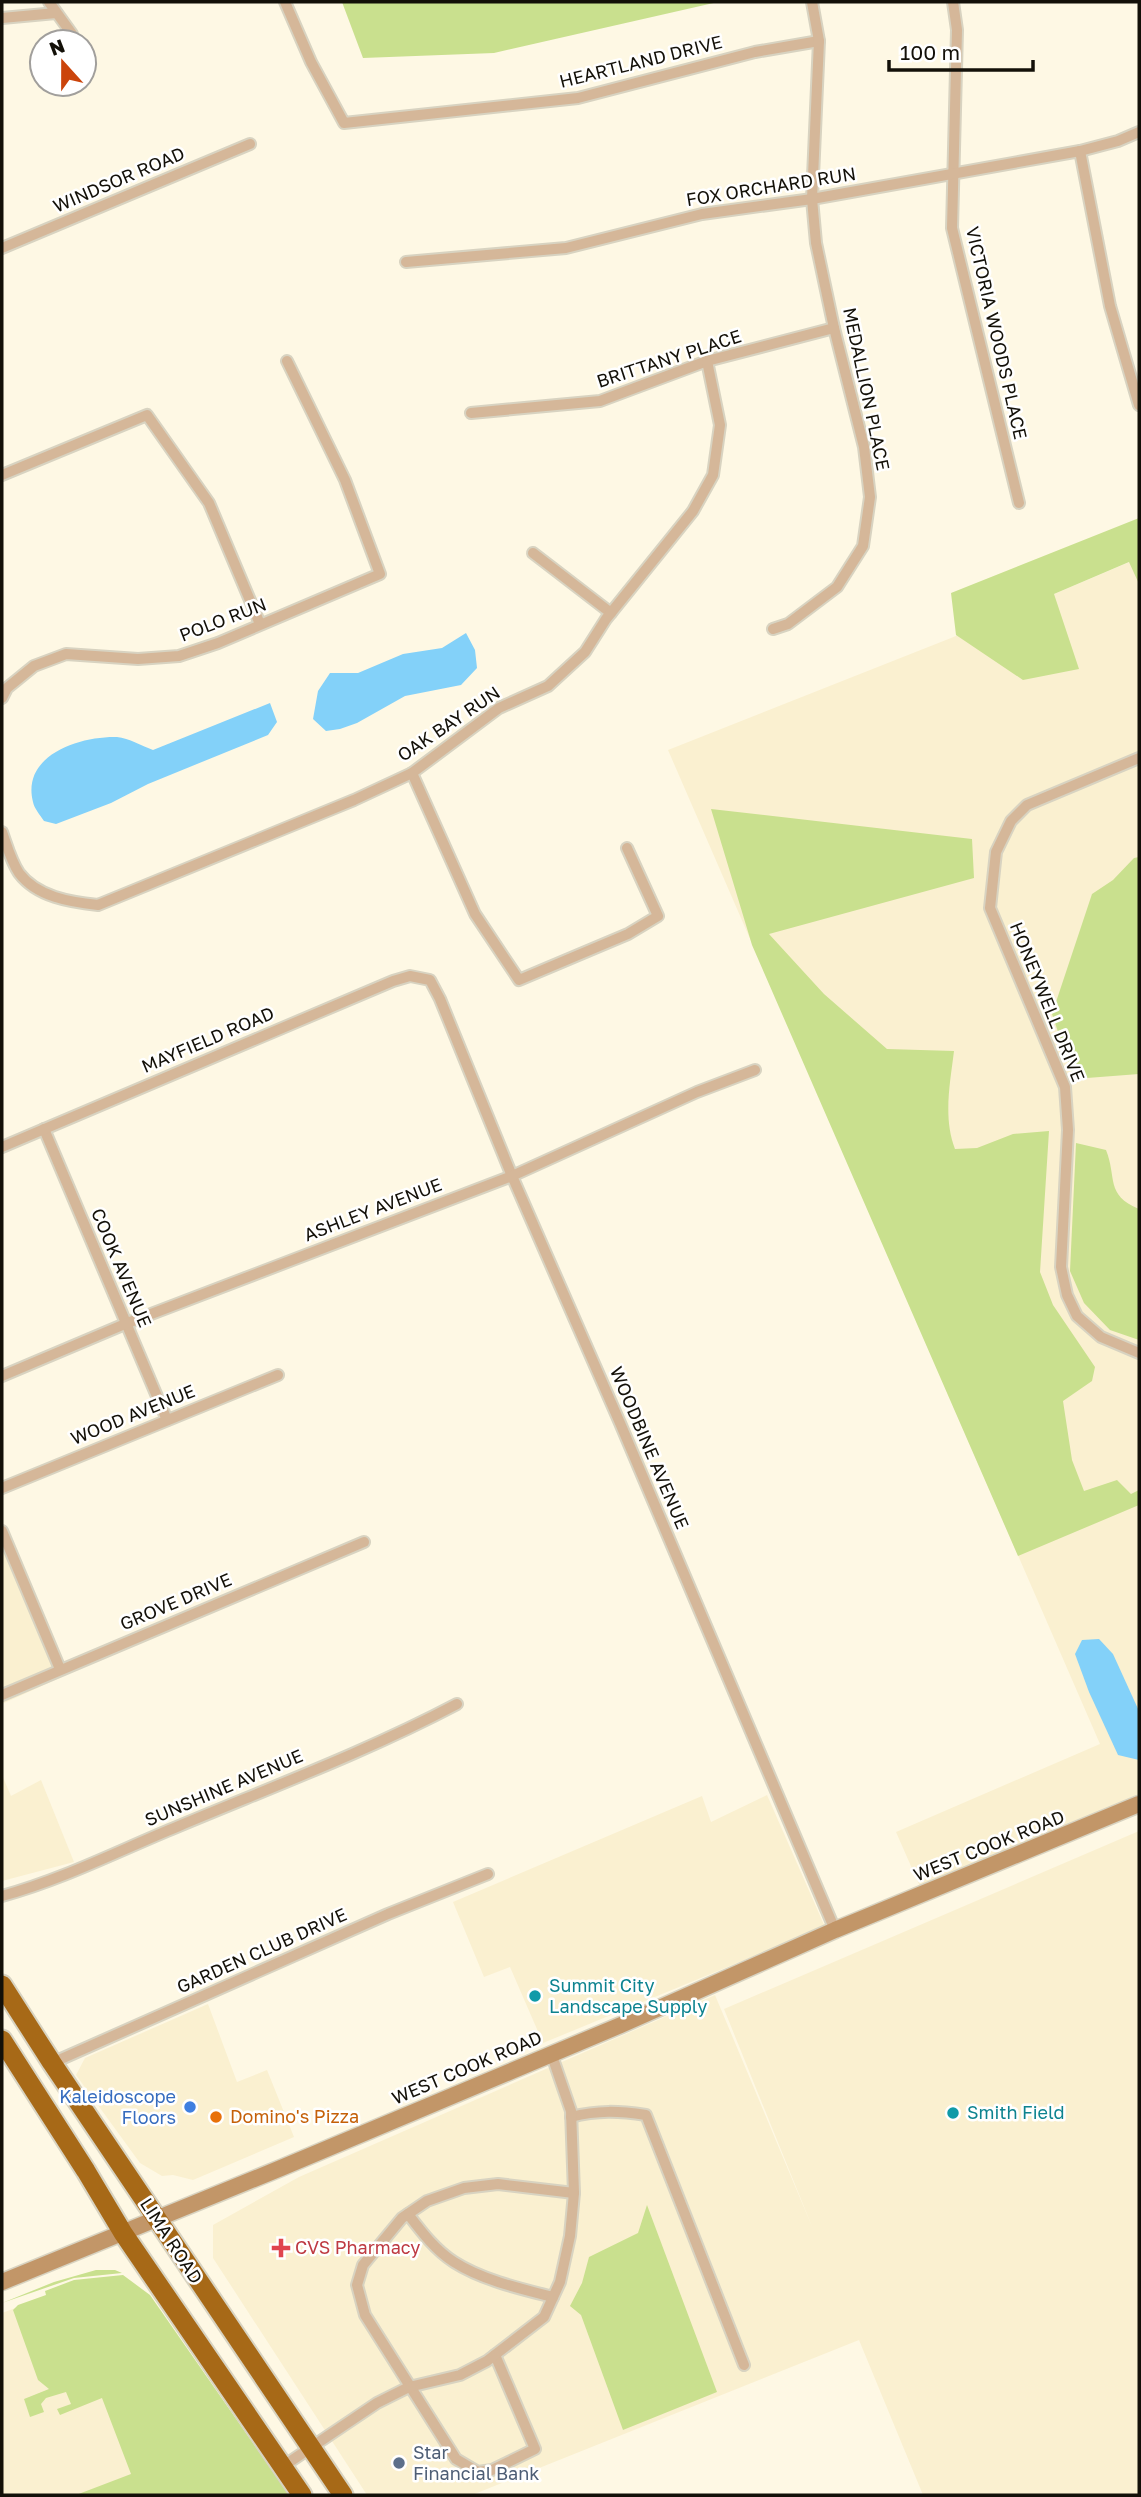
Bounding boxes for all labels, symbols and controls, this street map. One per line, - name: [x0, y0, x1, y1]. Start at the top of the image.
- north arrow: [28, 28, 98, 98]
- scale bar: [889, 28, 1032, 72]
- street label: HEARTLAND DRIVE: [557, 30, 724, 92]
- text: N: [46, 33, 68, 60]
- text: 100 m: [900, 39, 960, 65]
- street label: WINDSOR ROAD: [50, 141, 188, 217]
- street label: FOX ORCHARD RUN: [684, 162, 857, 210]
- street label: VICTORIA WOODS PLACE: [962, 224, 1032, 441]
- street label: MEDALLION PLACE: [839, 305, 895, 472]
- street label: BRITTANY PLACE: [594, 324, 744, 392]
- street label: POLO RUN: [176, 592, 269, 646]
- street label: OAK BAY RUN: [393, 681, 504, 766]
- street label: HONEYWELL DRIVE: [1006, 918, 1090, 1085]
- street label: MAYFIELD ROAD: [138, 1001, 277, 1077]
- street label: ASHLEY AVENUE: [301, 1173, 445, 1245]
- street label: COOK AVENUE: [87, 1205, 157, 1330]
- street label: WOODBINE AVENUE: [606, 1363, 694, 1532]
- street label: WOOD AVENUE: [67, 1379, 198, 1449]
- street label: GROVE DRIVE: [117, 1568, 235, 1634]
- street label: SUNSHINE AVENUE: [141, 1744, 306, 1830]
- street label: WEST COOK ROAD: [910, 1805, 1067, 1885]
- street label: GARDEN CLUB DRIVE: [173, 1903, 350, 1997]
- place label: Summit City Landscape Supply: [549, 1974, 707, 2017]
- marker: Summit City Landscape Supply: [527, 1988, 543, 2004]
- street label: WEST COOK ROAD: [388, 2026, 545, 2109]
- place label: Kaleidoscope Floors: [59, 2085, 176, 2128]
- marker: Kaleidoscope Floors: [182, 2099, 198, 2115]
- place label: Smith Field: [967, 2101, 1065, 2123]
- place label: Domino's Pizza: [230, 2105, 359, 2127]
- marker: Smith Field: [945, 2105, 961, 2121]
- marker: Domino's Pizza: [208, 2109, 224, 2125]
- street label: LIMA ROAD: [136, 2193, 208, 2287]
- place label: CVS Pharmacy: [295, 2236, 420, 2258]
- marker: CVS Pharmacy: [273, 2240, 289, 2256]
- place label: Star Financial Bank: [413, 2441, 539, 2484]
- marker: Star Financial Bank: [391, 2455, 407, 2471]

